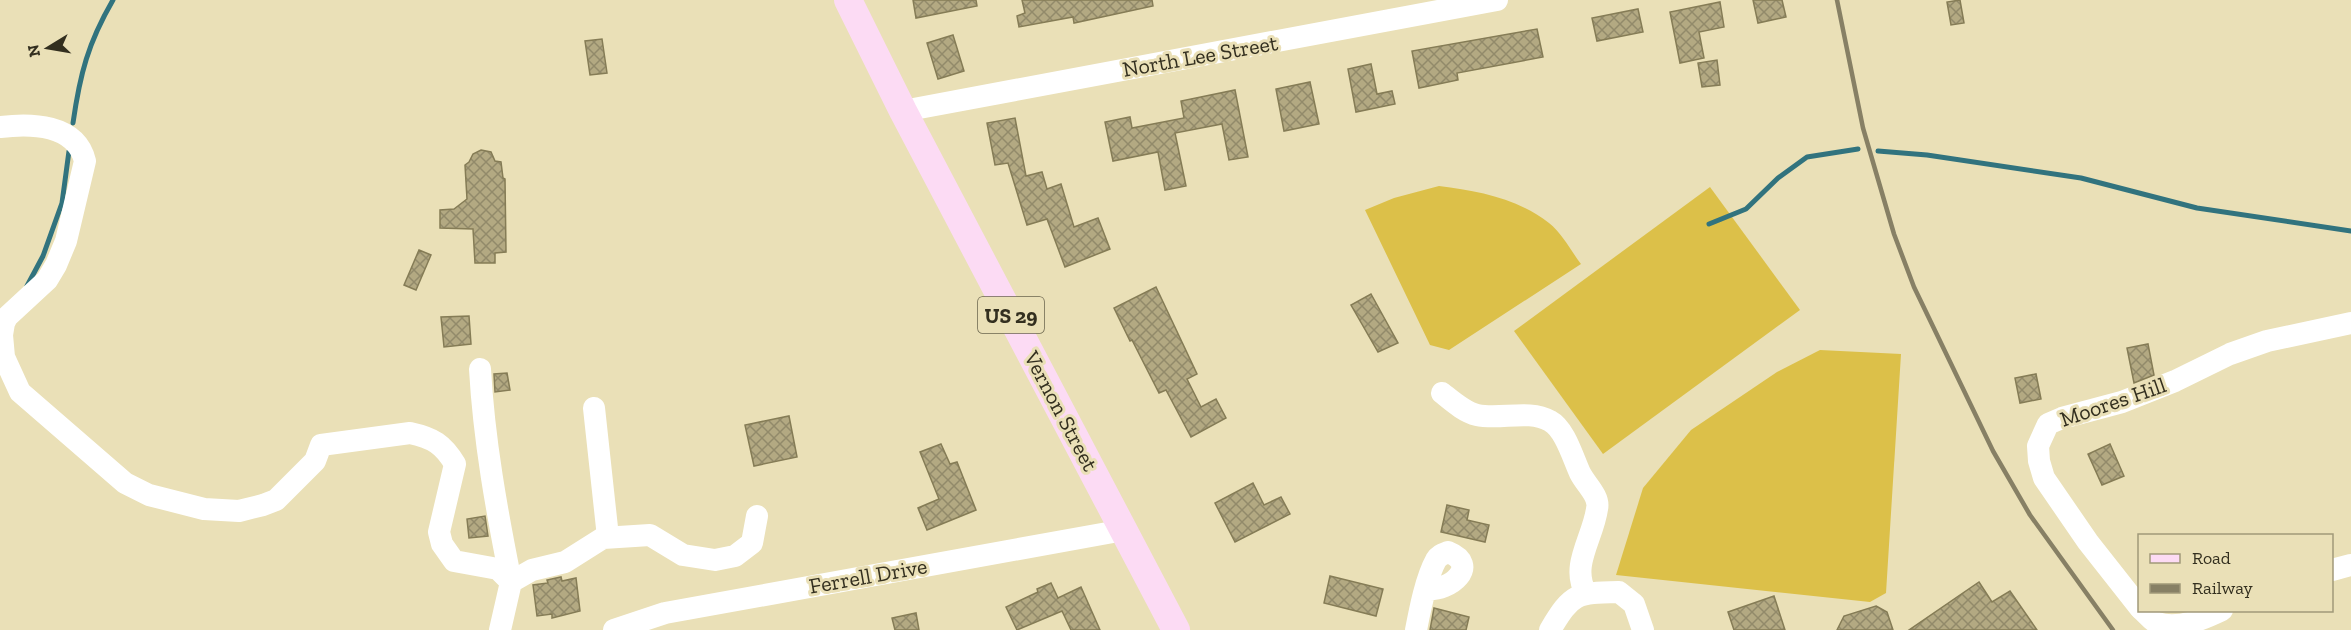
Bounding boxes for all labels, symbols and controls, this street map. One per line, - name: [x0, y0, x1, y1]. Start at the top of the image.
- north arrow: [18, 18, 78, 78]
- street label: North Lee Street: [1120, 29, 1281, 83]
- text: N: [23, 43, 44, 59]
- road number: US 29: [978, 297, 1044, 333]
- street label: Vernon Street: [1018, 346, 1104, 476]
- street label: Moores Hill: [2057, 371, 2170, 433]
- legend: [2138, 534, 2333, 612]
- text: Road: [2192, 547, 2231, 569]
- street label: Ferrell Drive: [807, 552, 929, 600]
- text: Railway: [2192, 577, 2254, 599]

